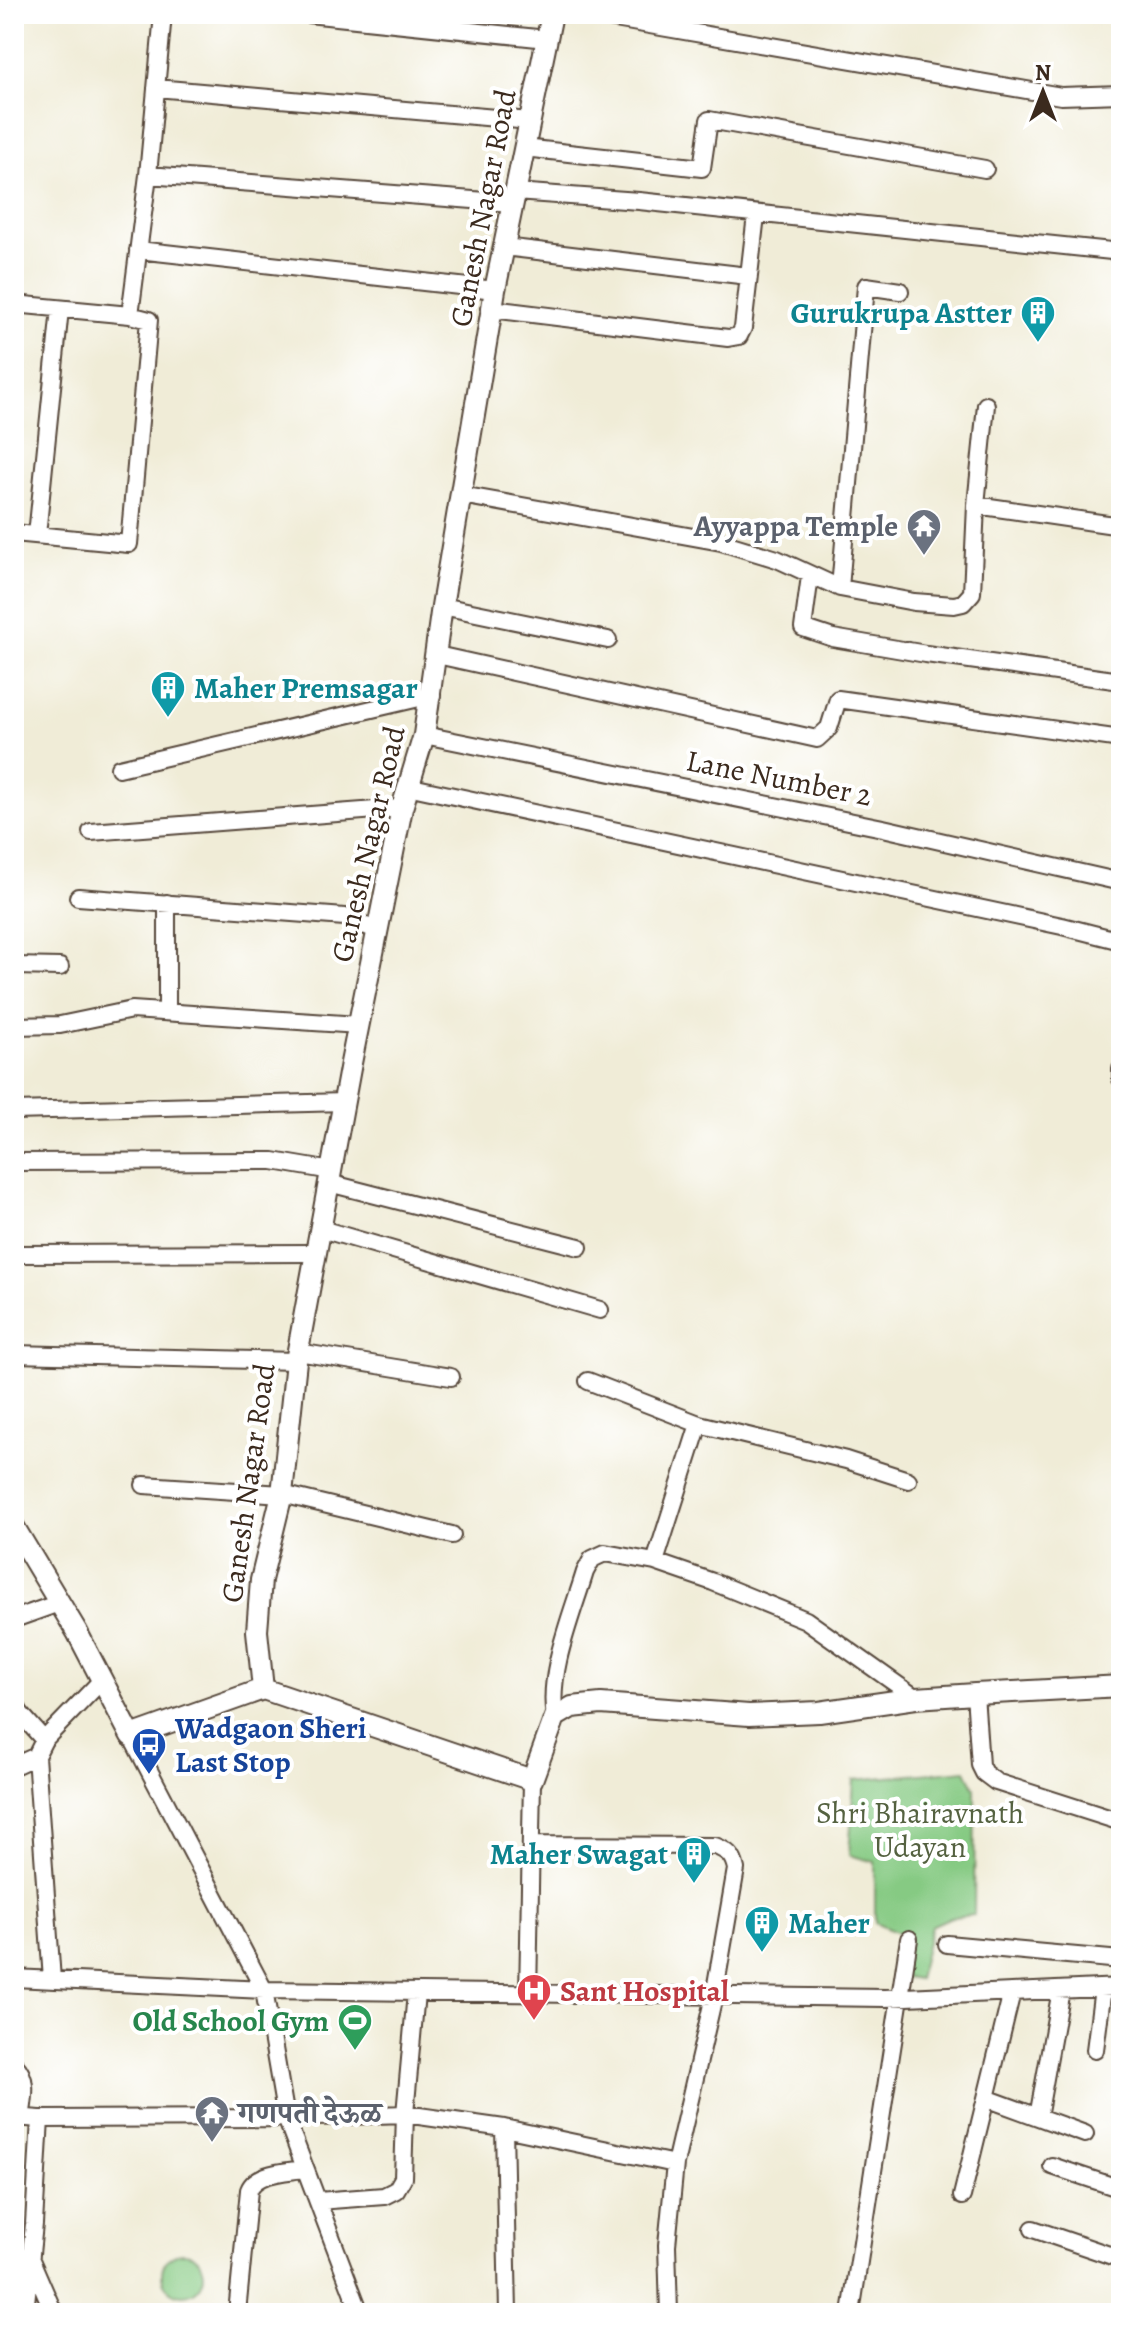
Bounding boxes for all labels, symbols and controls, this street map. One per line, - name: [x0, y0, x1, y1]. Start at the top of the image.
- north arrow: [1003, 52, 1083, 132]
- text: N: [1035, 58, 1051, 88]
- street label: Ganesh Nagar Road: [440, 85, 526, 330]
- place label: Gurukrupa Astter: [791, 293, 1012, 333]
- building icon: Gurukrupa Astter: [1019, 294, 1057, 344]
- place label: Ayyappa Temple: [693, 506, 898, 546]
- temple icon: Ayyappa Temple: [905, 507, 943, 557]
- place label: Maher Premsagar: [194, 668, 418, 708]
- building icon: Maher Premsagar: [149, 669, 187, 719]
- street label: Ganesh Nagar Road: [321, 721, 415, 966]
- street label: Lane Number 2: [683, 740, 875, 816]
- street label: Ganesh Nagar Road: [211, 1360, 285, 1605]
- place label: Wadgaon Sheri Last Stop: [174, 1708, 367, 1782]
- bus stop icon: Wadgaon Sheri Last Stop: [130, 1726, 168, 1776]
- park label: Shri Bhairavnath Udayan: [816, 1793, 1024, 1867]
- place label: Maher Swagat: [490, 1834, 668, 1874]
- building icon: Maher Swagat: [675, 1835, 713, 1885]
- place label: Maher: [788, 1903, 870, 1943]
- building icon: Maher: [743, 1904, 781, 1954]
- place label: Sant Hospital: [560, 1971, 729, 2011]
- hospital icon: Sant Hospital: [515, 1972, 553, 2022]
- place label: Old School Gym: [133, 2001, 329, 2041]
- sports icon: Old School Gym: [336, 2002, 374, 2052]
- place label: गणपती देऊळ: [236, 2093, 384, 2133]
- temple icon: गणपती देऊळ: [193, 2094, 231, 2144]

